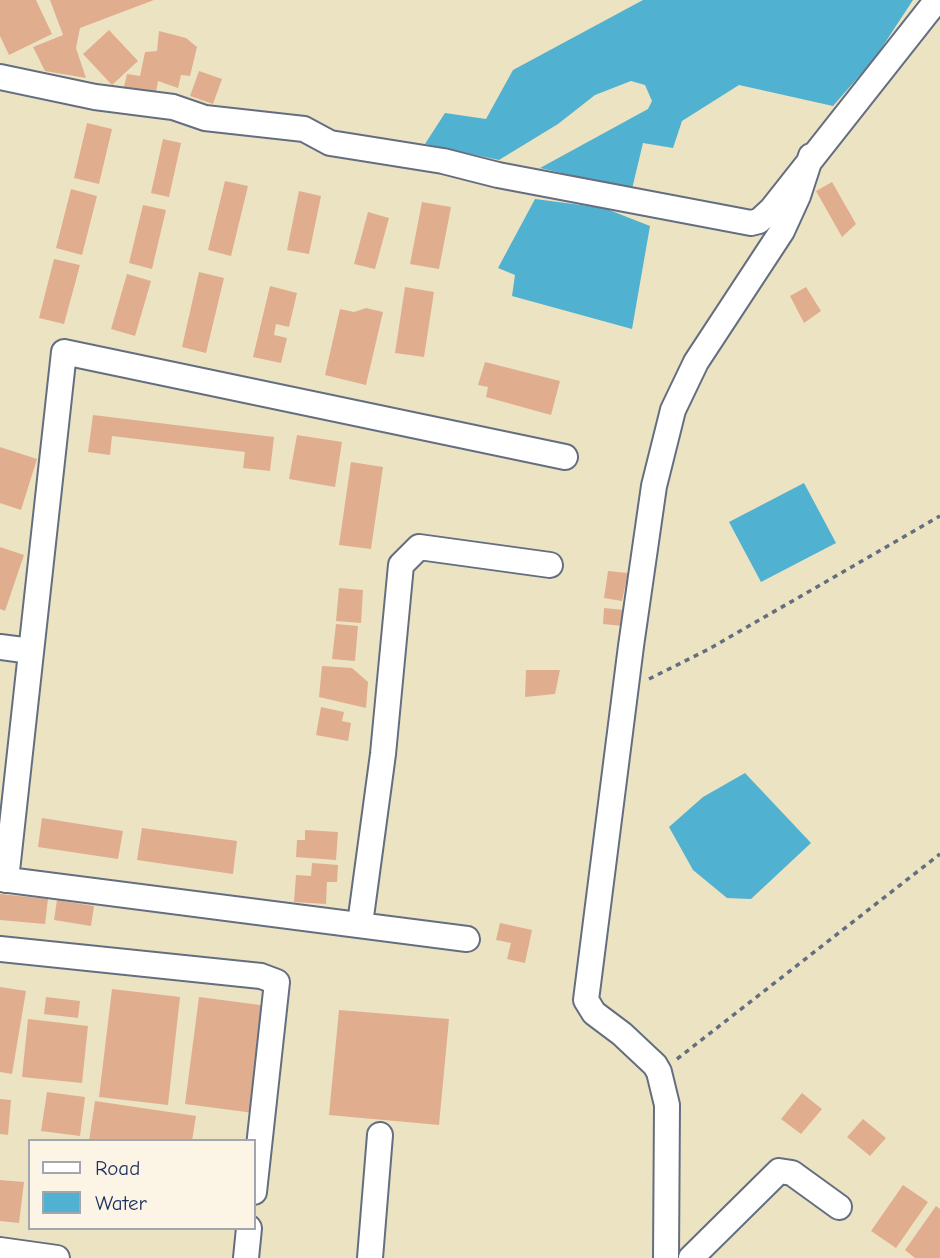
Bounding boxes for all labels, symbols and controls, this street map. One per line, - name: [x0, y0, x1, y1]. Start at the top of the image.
- legend: [28, 1139, 256, 1230]
- text: Road: [95, 1156, 140, 1180]
- text: Water: [95, 1191, 147, 1215]

